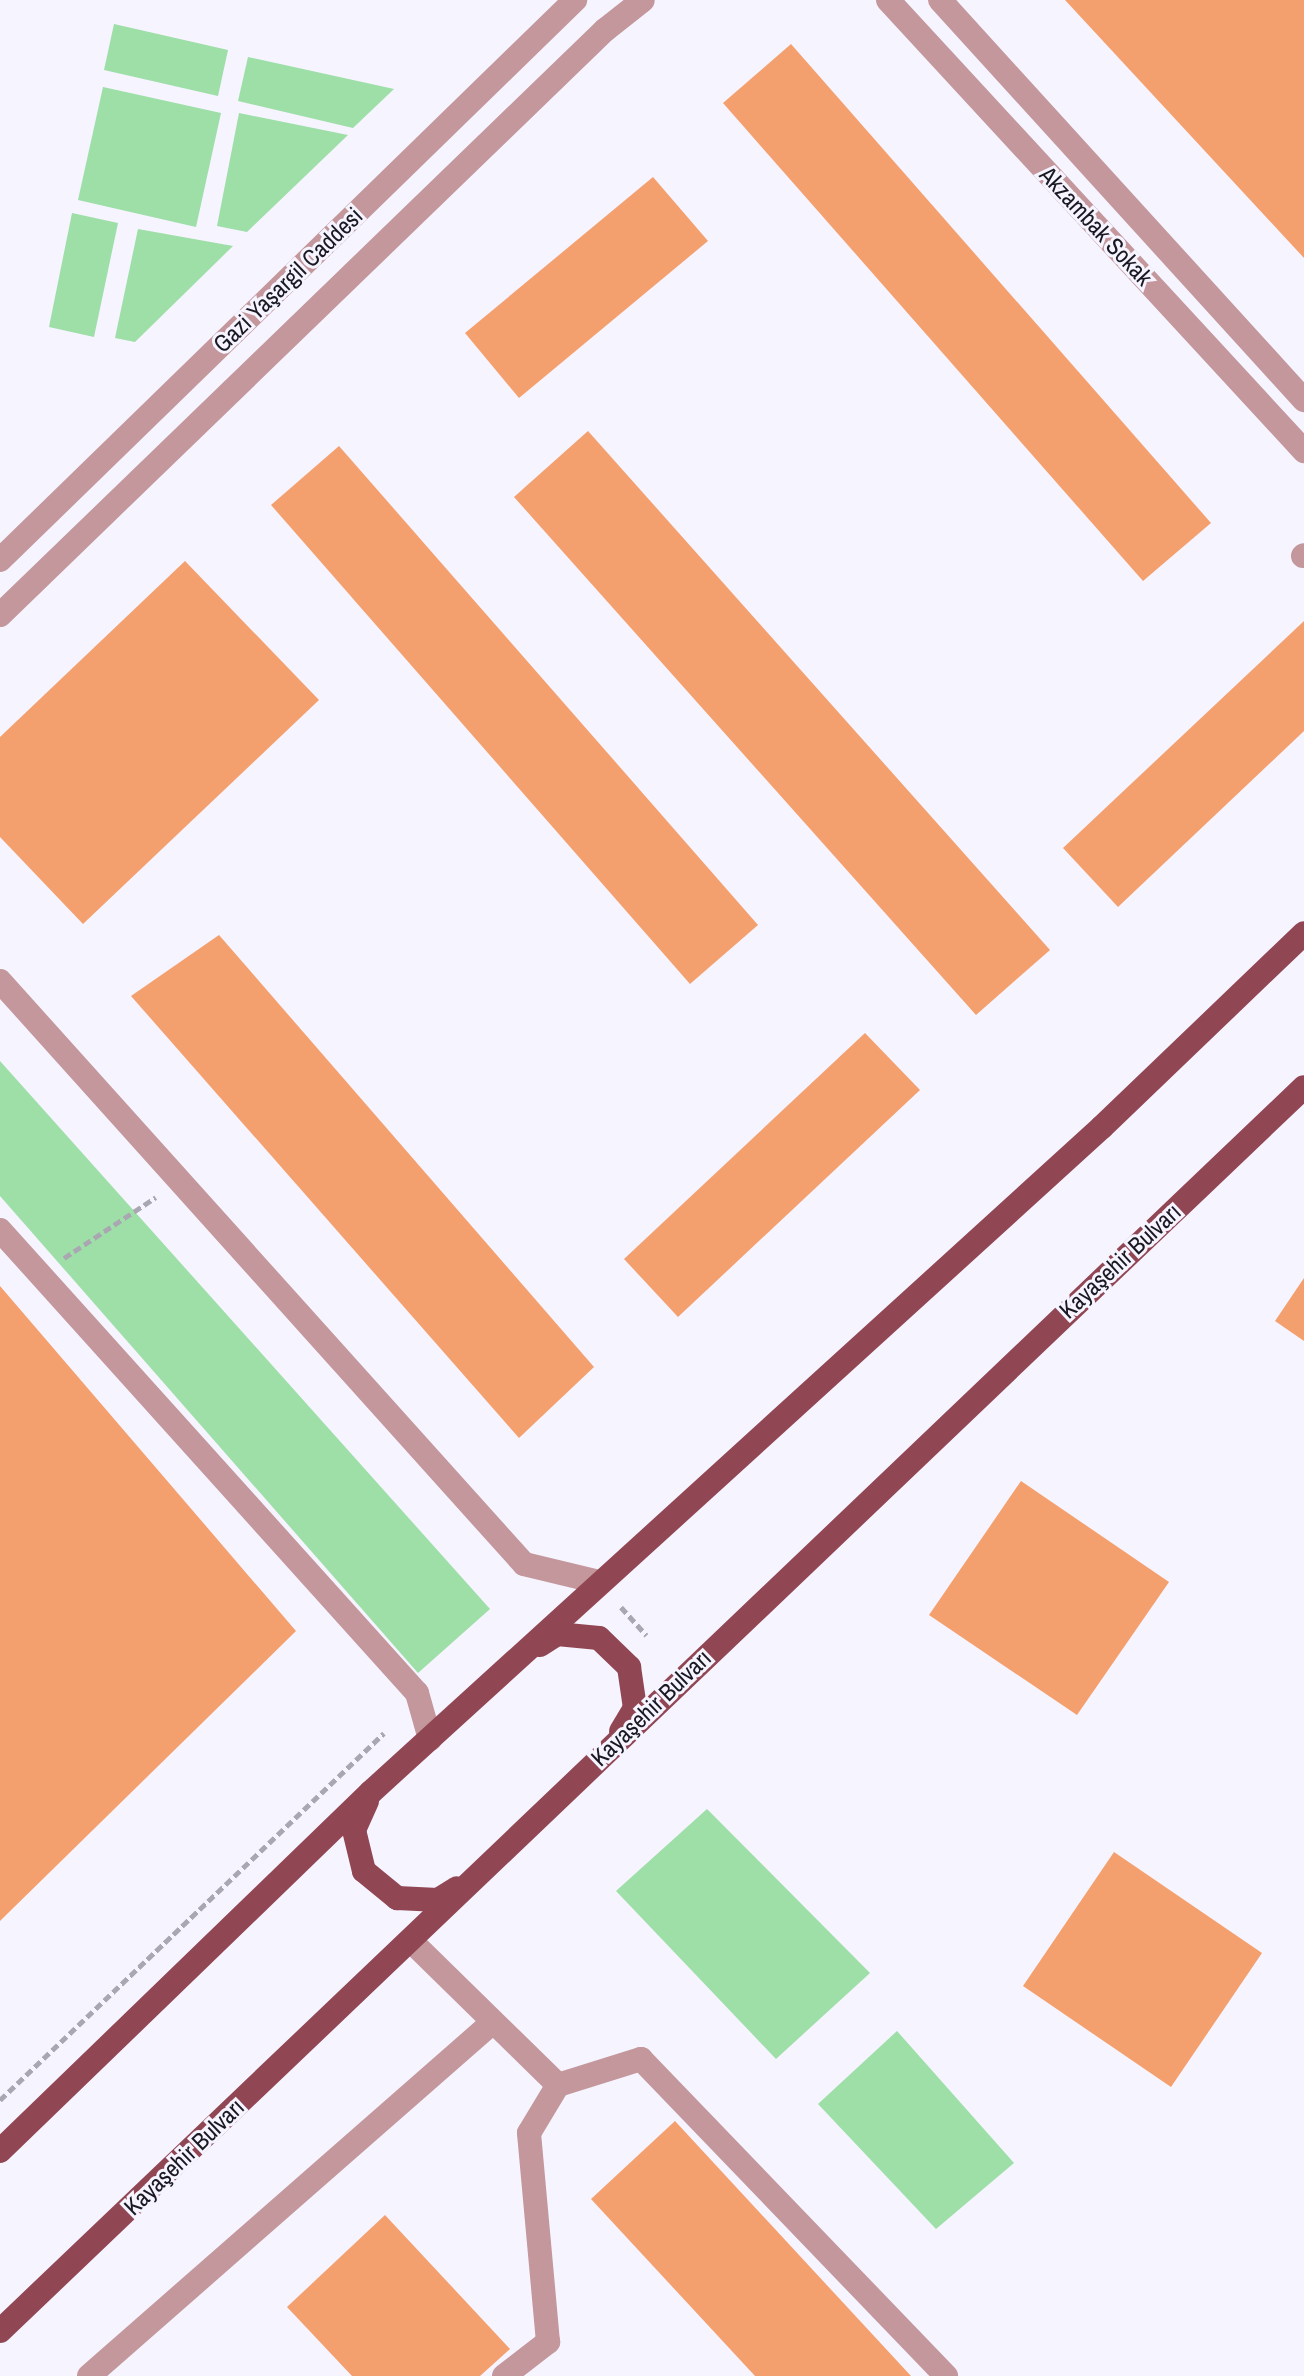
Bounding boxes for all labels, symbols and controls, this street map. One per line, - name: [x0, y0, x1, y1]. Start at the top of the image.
- street label: Akzambak Sokak: [1034, 161, 1158, 291]
- street label: Gazi Yaşargil Caddesi: [207, 201, 369, 359]
- street label: Kayaşehir Bulvarı: [1053, 1198, 1187, 1324]
- street label: Kayaşehir Bulvarı: [585, 1644, 717, 1772]
- street label: Kayaşehir Bulvarı: [118, 2093, 250, 2221]

